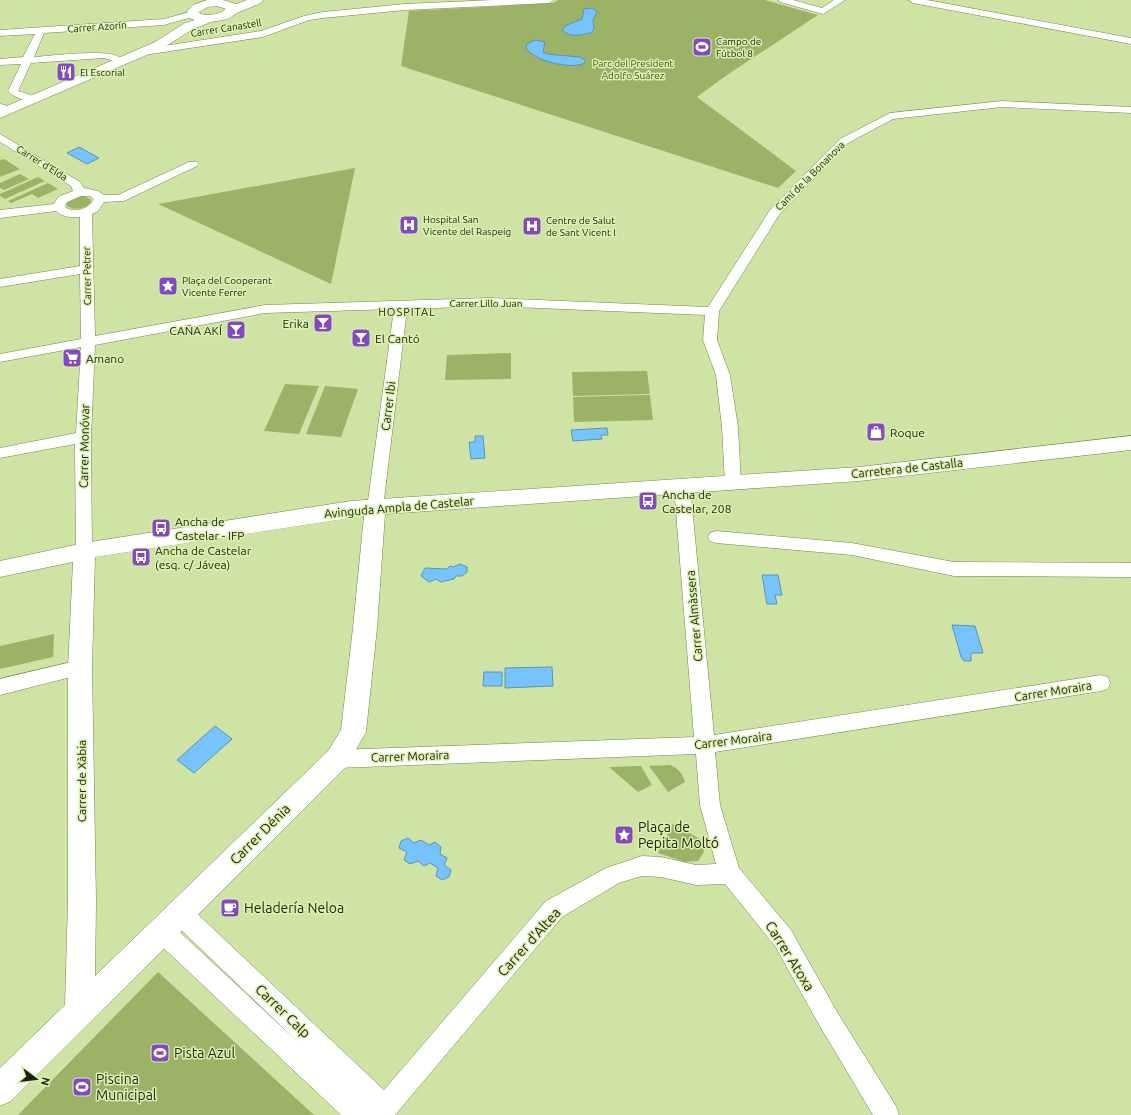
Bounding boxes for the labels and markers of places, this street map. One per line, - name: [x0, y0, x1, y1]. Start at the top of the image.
- sports icon: Campo de Fútbol 8: [691, 36, 713, 58]
- place label: Campo de Fútbol 8: [716, 36, 761, 59]
- restaurant icon: El Escorial: [55, 61, 77, 83]
- place label: El Escorial: [80, 67, 125, 78]
- hospital icon: Hospital San Vicente del Raspeig: [398, 214, 420, 236]
- place label: Hospital San Vicente del Raspeig: [423, 214, 511, 237]
- hospital icon: Centre de Salut de Sant Vicent I: [521, 215, 543, 237]
- place label: Centre de Salut de Sant Vicent I: [546, 215, 616, 238]
- place icon: Plaça del Cooperant Vicente Ferrer: [157, 275, 179, 297]
- place label: Plaça del Cooperant Vicente Ferrer: [182, 275, 272, 298]
- bar icon: Erika: [312, 312, 334, 334]
- place label: Erika: [283, 317, 309, 330]
- bar icon: CAÑA AKÍ: [225, 319, 247, 341]
- place label: CAÑA AKÍ: [169, 324, 223, 337]
- bar icon: El Cantó: [350, 327, 372, 349]
- place label: El Cantó: [375, 332, 420, 345]
- supermarket icon: Amano: [61, 347, 83, 369]
- place label: Amano: [86, 352, 124, 365]
- shop icon: Roque: [865, 421, 887, 443]
- place label: Roque: [890, 426, 925, 439]
- place label: Ancha de Castelar, 208: [662, 488, 732, 515]
- bus stop icon: Ancha de Castelar, 208: [637, 490, 659, 512]
- place label: Ancha de Castelar - IFP: [175, 515, 244, 542]
- bus stop icon: Ancha de Castelar - IFP: [150, 517, 172, 539]
- place label: Ancha de Castelar (esq. c/ Jávea): [155, 544, 252, 572]
- bus stop icon: Ancha de Castelar (esq. c/ Jávea): [130, 546, 152, 568]
- place label: Plaça de Pepita Moltó: [638, 819, 719, 851]
- place icon: Plaça de Pepita Moltó: [613, 824, 635, 846]
- cafe icon: Heladería Neloa: [219, 897, 241, 919]
- place label: Heladería Neloa: [244, 900, 344, 916]
- sports icon: Pista Azul: [149, 1042, 171, 1064]
- place label: Pista Azul: [174, 1045, 235, 1061]
- place label: Piscina Municipal: [96, 1071, 157, 1103]
- sports icon: Piscina Municipal: [71, 1076, 93, 1098]

